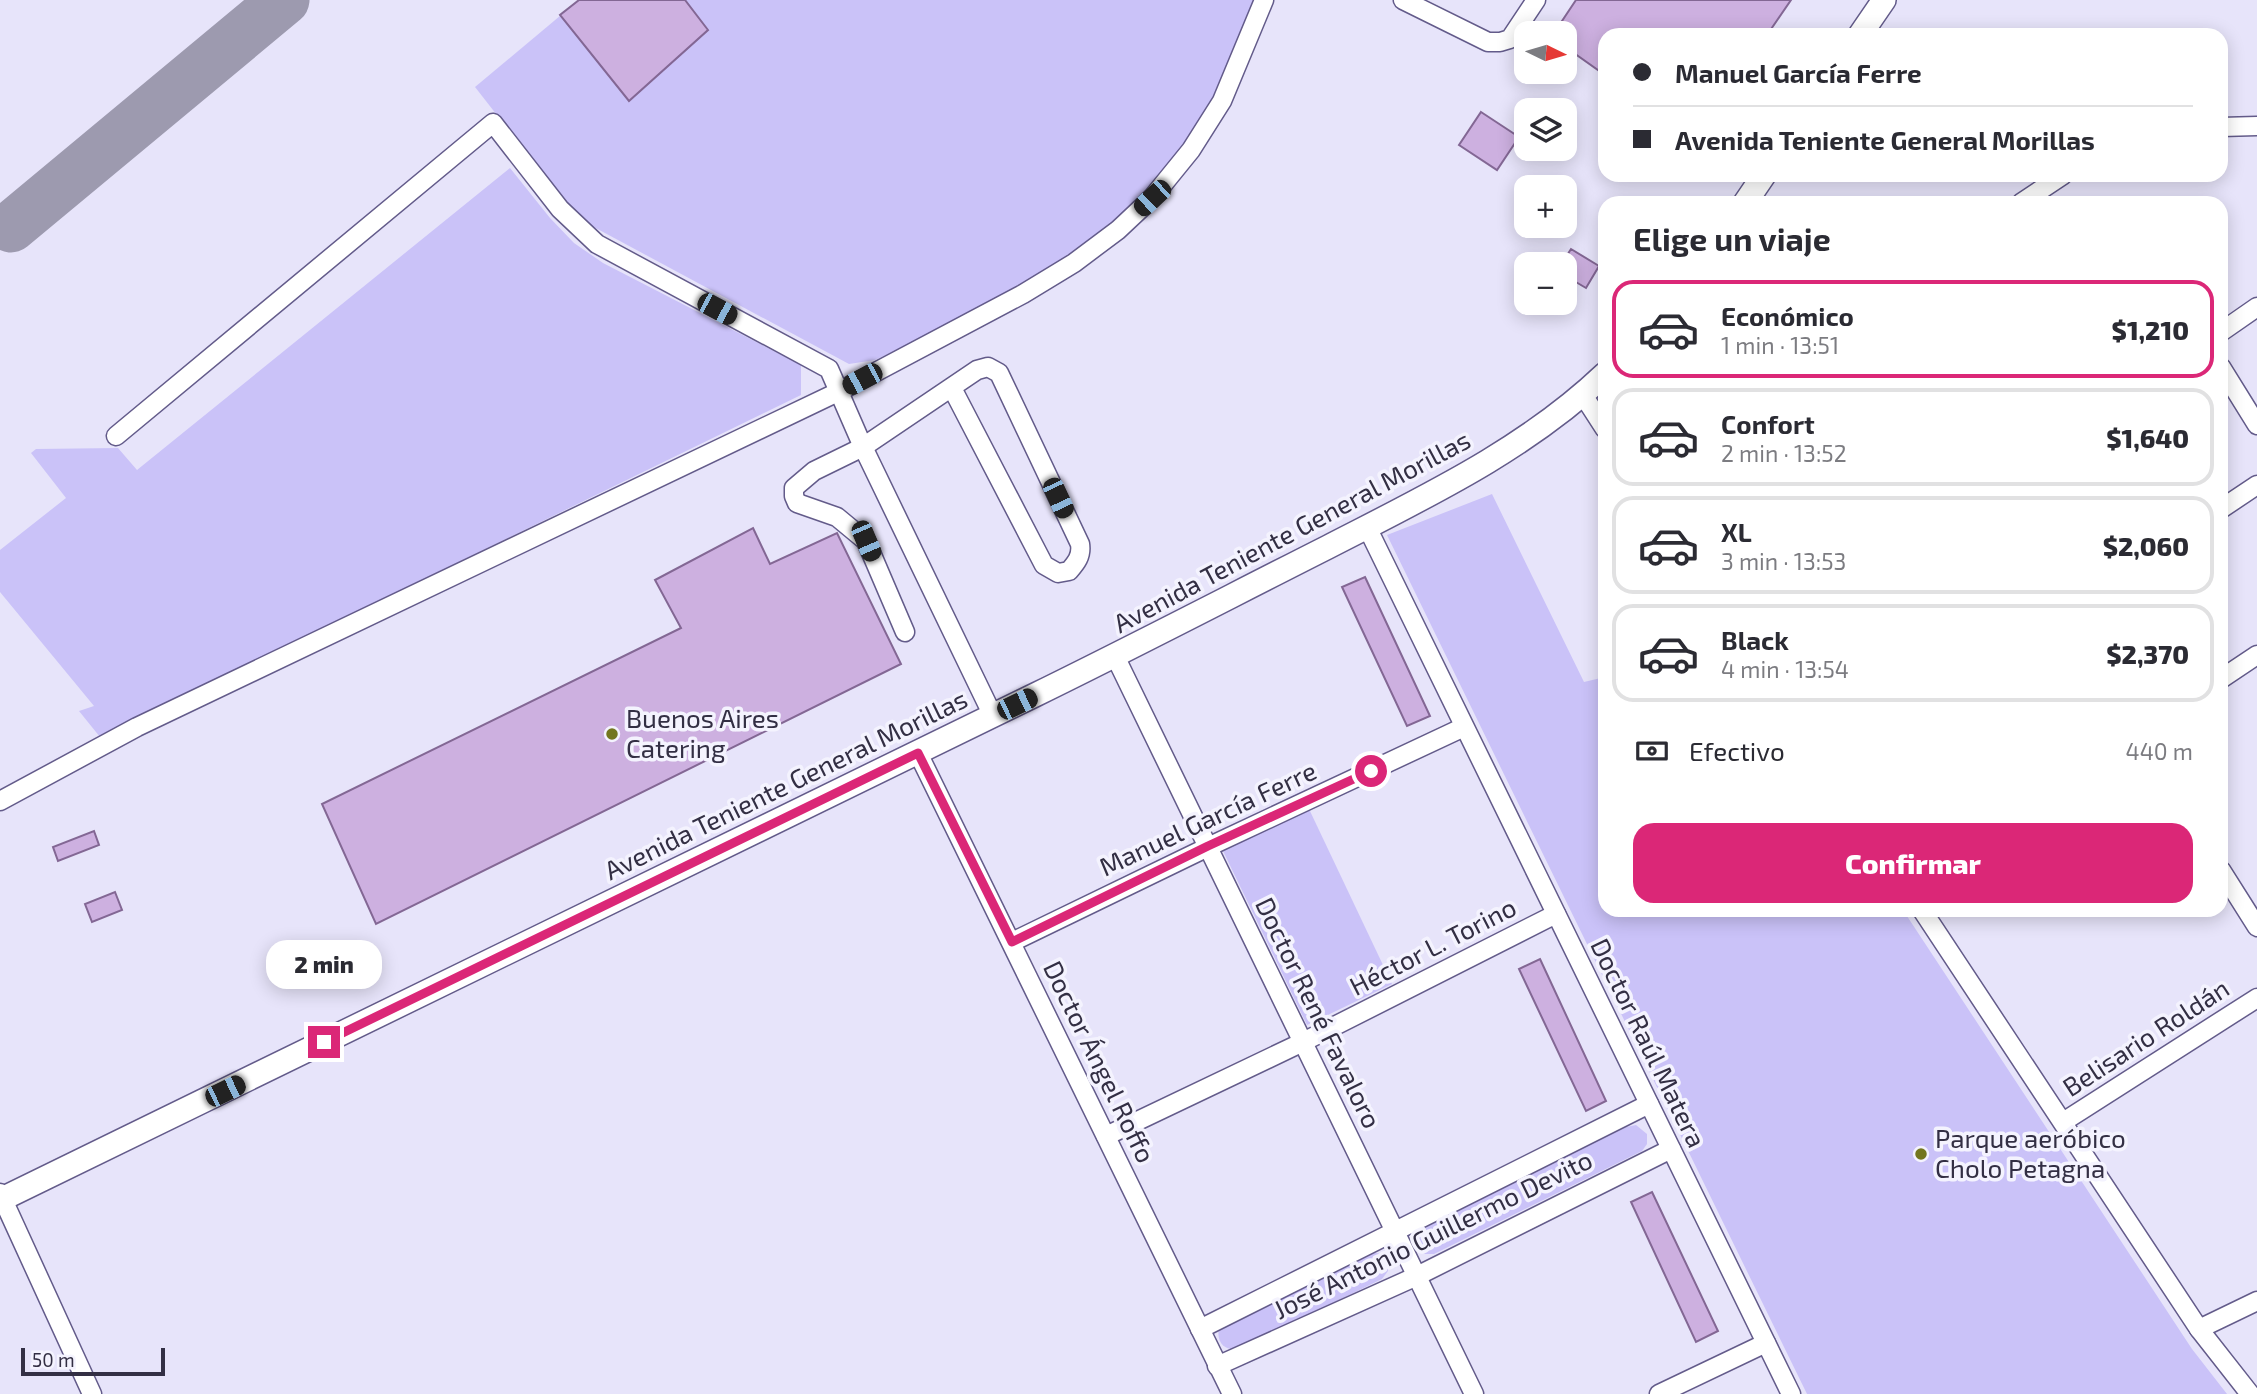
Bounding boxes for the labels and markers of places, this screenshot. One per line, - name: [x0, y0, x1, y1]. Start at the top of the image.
- place label: Buenos Aires Catering: [626, 702, 779, 763]
- marker: Buenos Aires Catering: [604, 726, 620, 742]
- place label: Parque aeróbico Cholo Petagna: [1935, 1122, 2126, 1183]
- marker: Parque aeróbico Cholo Petagna: [1913, 1146, 1929, 1162]

